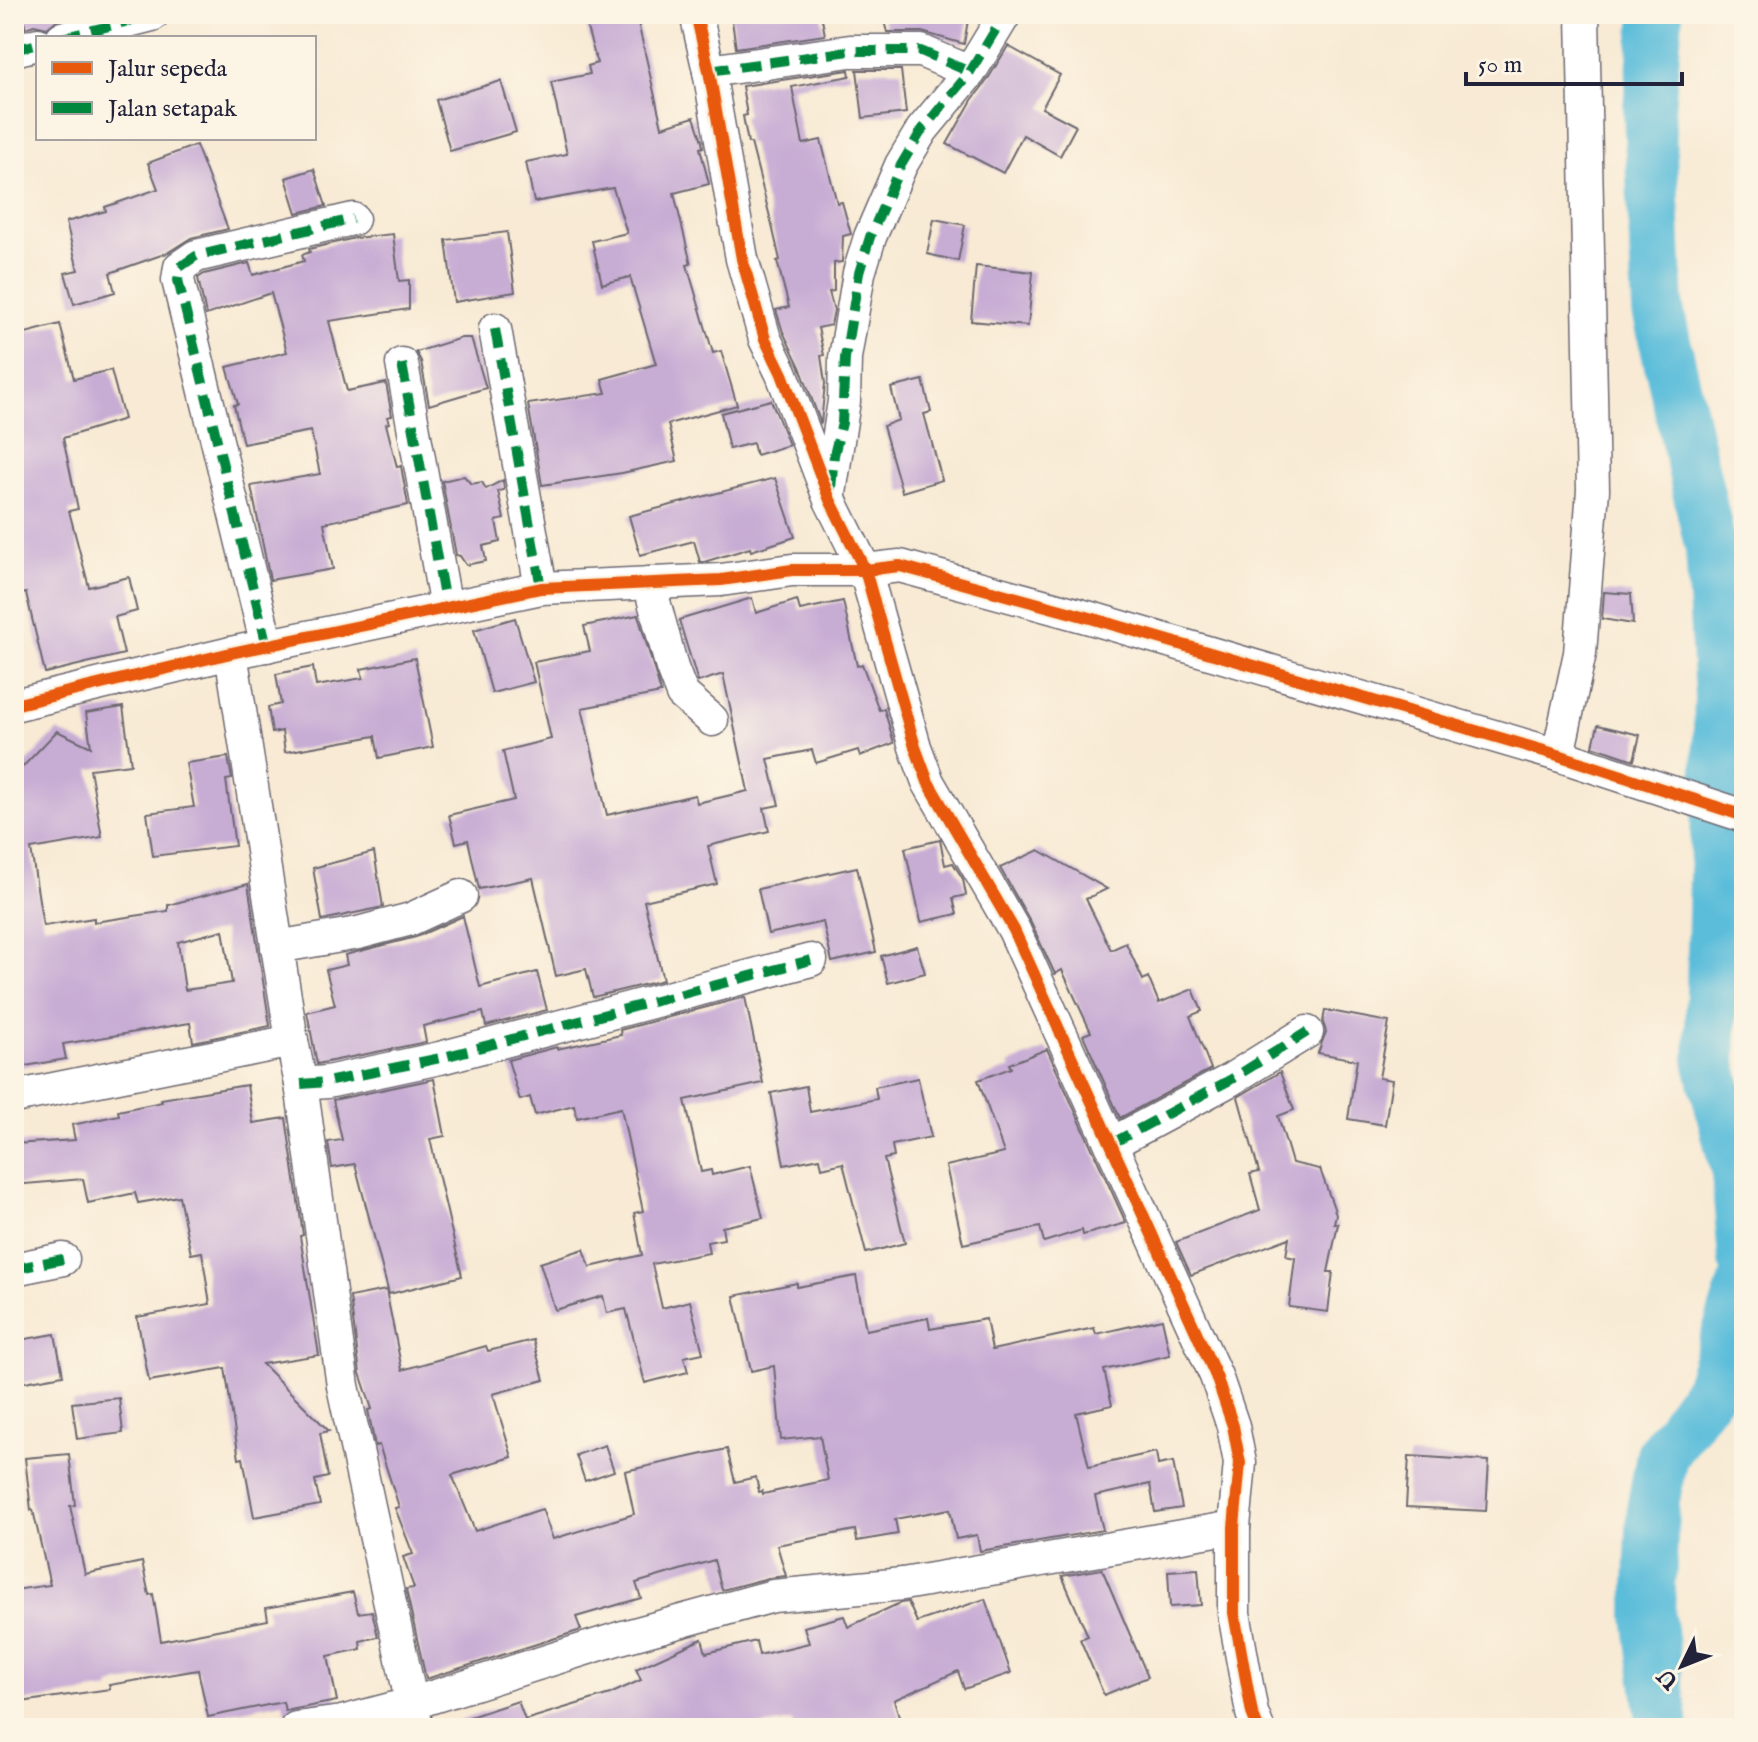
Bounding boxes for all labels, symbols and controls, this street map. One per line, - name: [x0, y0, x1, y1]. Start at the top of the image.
- legend: [36, 36, 316, 140]
- scale bar: [1466, 36, 1682, 86]
- text: 50 m: [1478, 50, 1522, 81]
- text: Jalur sepeda: [105, 54, 228, 85]
- text: Jalan setapak: [105, 94, 237, 125]
- north arrow: [1642, 1626, 1722, 1706]
- text: U: [1651, 1661, 1686, 1695]

